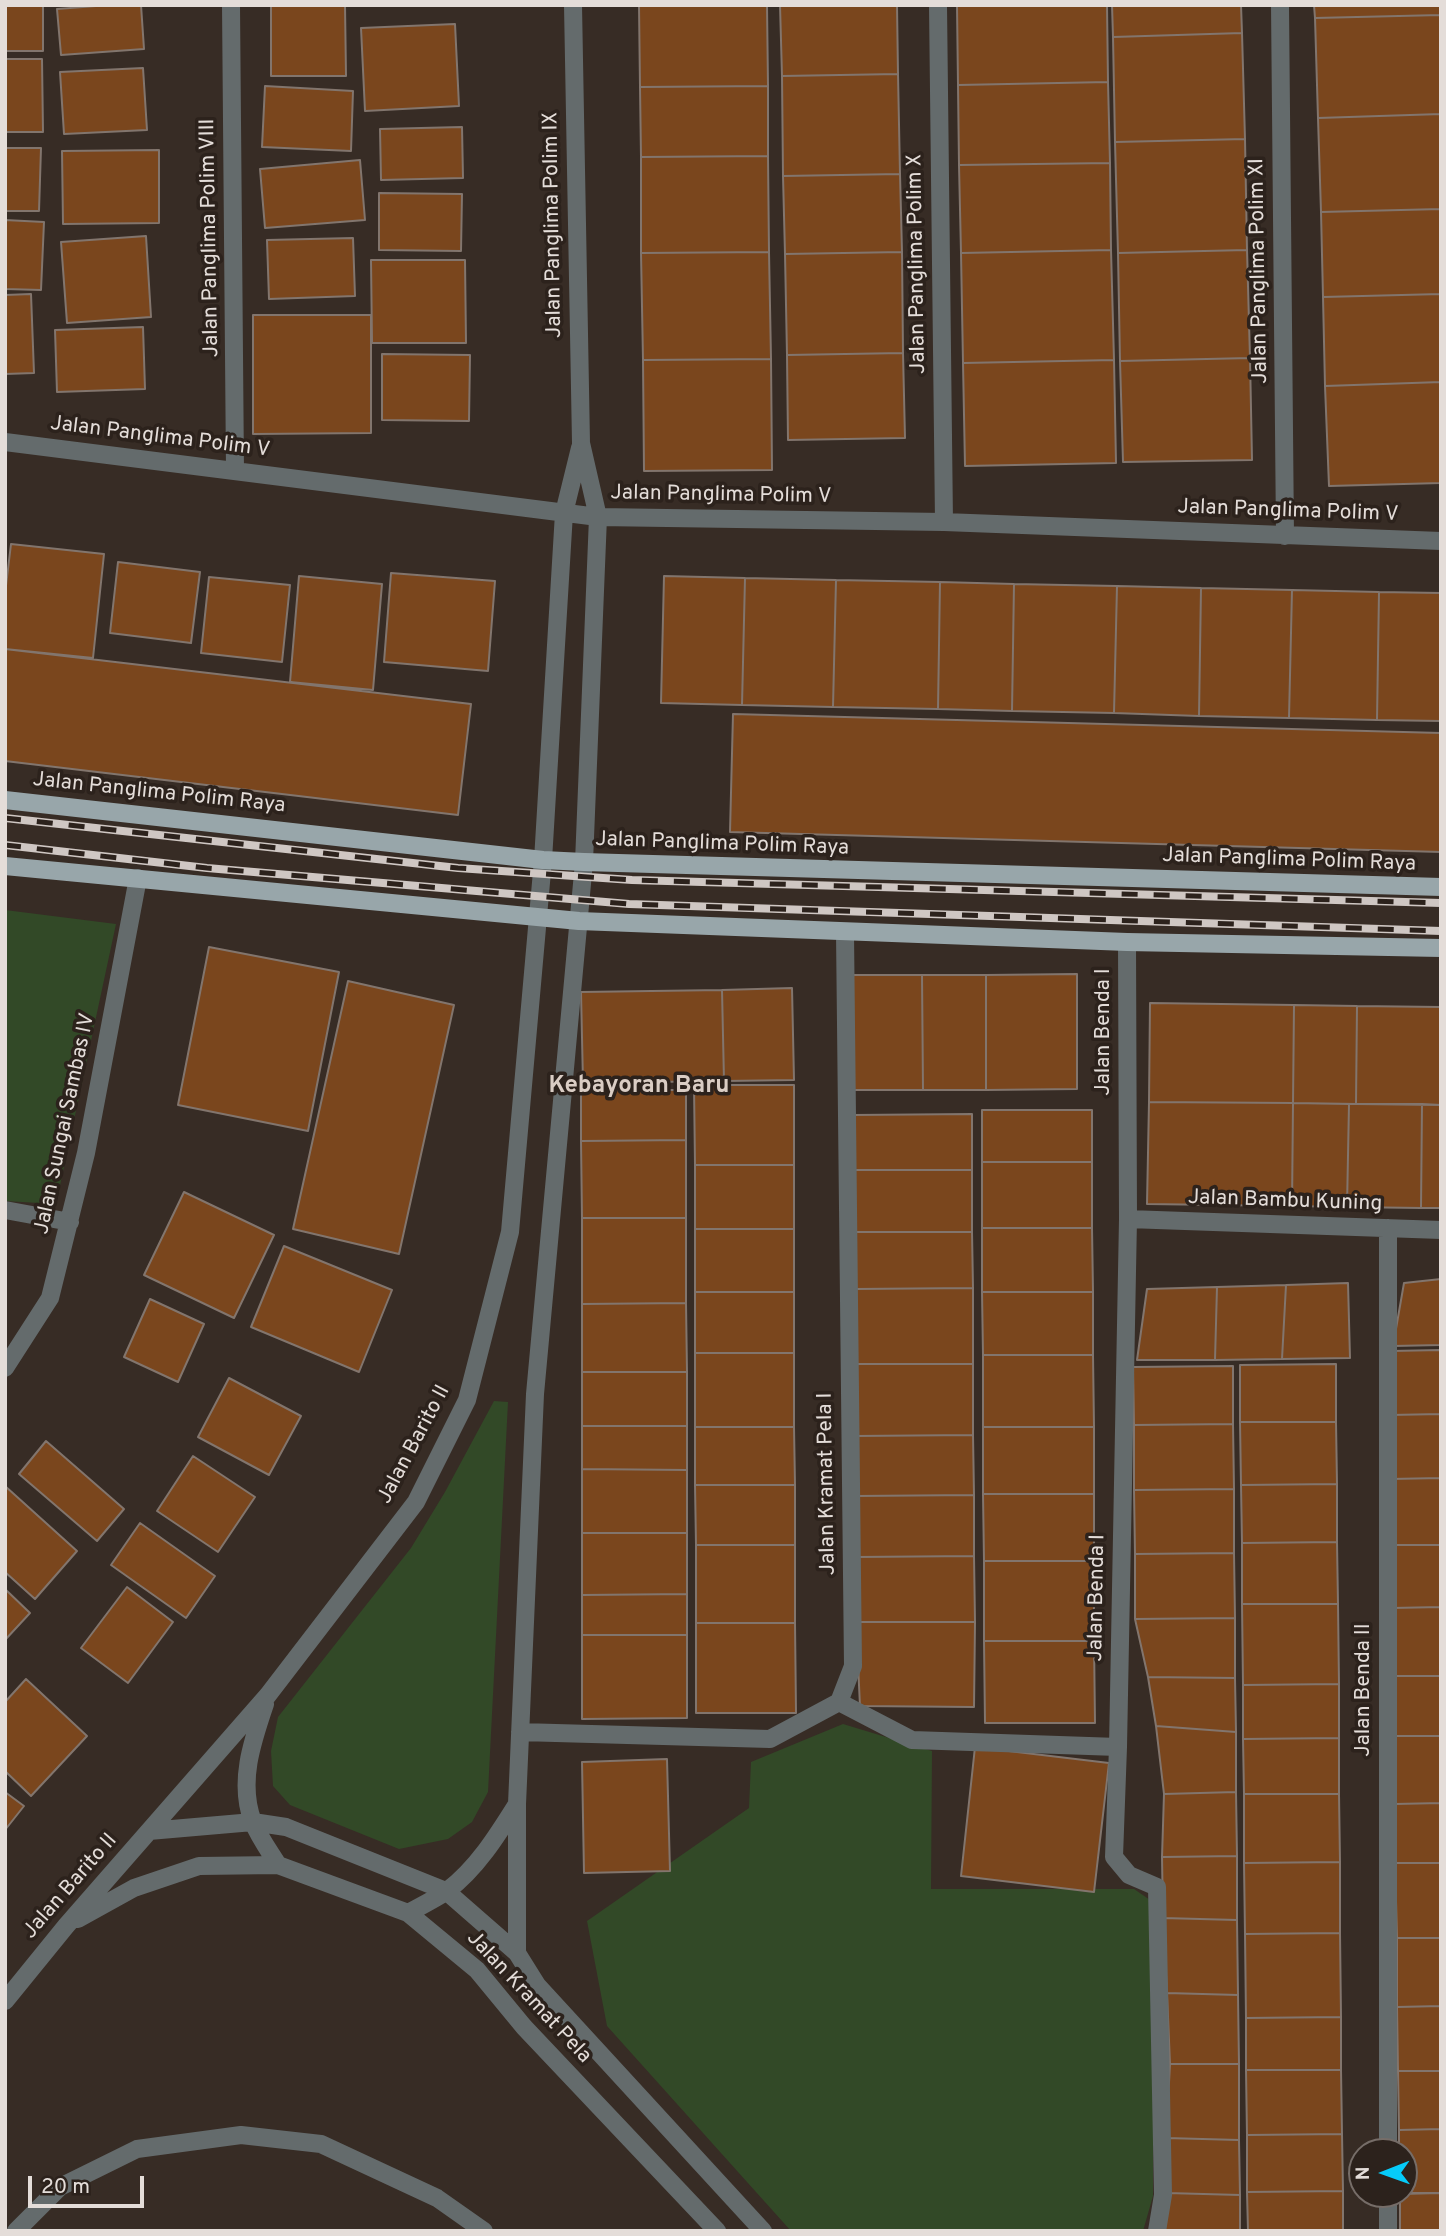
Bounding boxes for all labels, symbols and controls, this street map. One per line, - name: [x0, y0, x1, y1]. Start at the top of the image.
- street label: Jalan Panglima Polim IX: [539, 112, 569, 338]
- street label: Jalan Panglima Polim VIII: [196, 118, 226, 358]
- street label: Jalan Panglima Polim X: [903, 154, 933, 374]
- street label: Jalan Panglima Polim XI: [1245, 158, 1275, 384]
- street label: Jalan Panglima Polim V: [49, 412, 271, 464]
- street label: Jalan Panglima Polim V: [610, 481, 832, 511]
- street label: Jalan Panglima Polim V: [1177, 496, 1399, 528]
- street label: Jalan Panglima Polim Raya: [31, 768, 287, 820]
- street label: Jalan Panglima Polim Raya: [595, 828, 849, 862]
- street label: Jalan Panglima Polim Raya: [1162, 844, 1416, 878]
- street label: Jalan Benda I: [1092, 968, 1118, 1096]
- street label: Jalan Sungai Sambas IV: [30, 1011, 102, 1237]
- district label: Kebayoran Baru: [548, 1073, 730, 1101]
- street label: Jalan Bambu Kuning: [1187, 1186, 1383, 1218]
- street label: Jalan Barito II: [373, 1381, 457, 1509]
- street label: Jalan Kramat Pela I: [814, 1393, 842, 1575]
- street label: Jalan Benda I: [1084, 1534, 1112, 1662]
- street label: Jalan Benda II: [1352, 1623, 1378, 1757]
- street label: Jalan Barito II: [19, 1829, 123, 1945]
- street label: Jalan Kramat Pela: [460, 1927, 596, 2069]
- north arrow: [1348, 2138, 1418, 2208]
- scale bar: [32, 2162, 147, 2206]
- text: N: [1352, 2166, 1376, 2180]
- text: 20 m: [41, 2174, 90, 2201]

